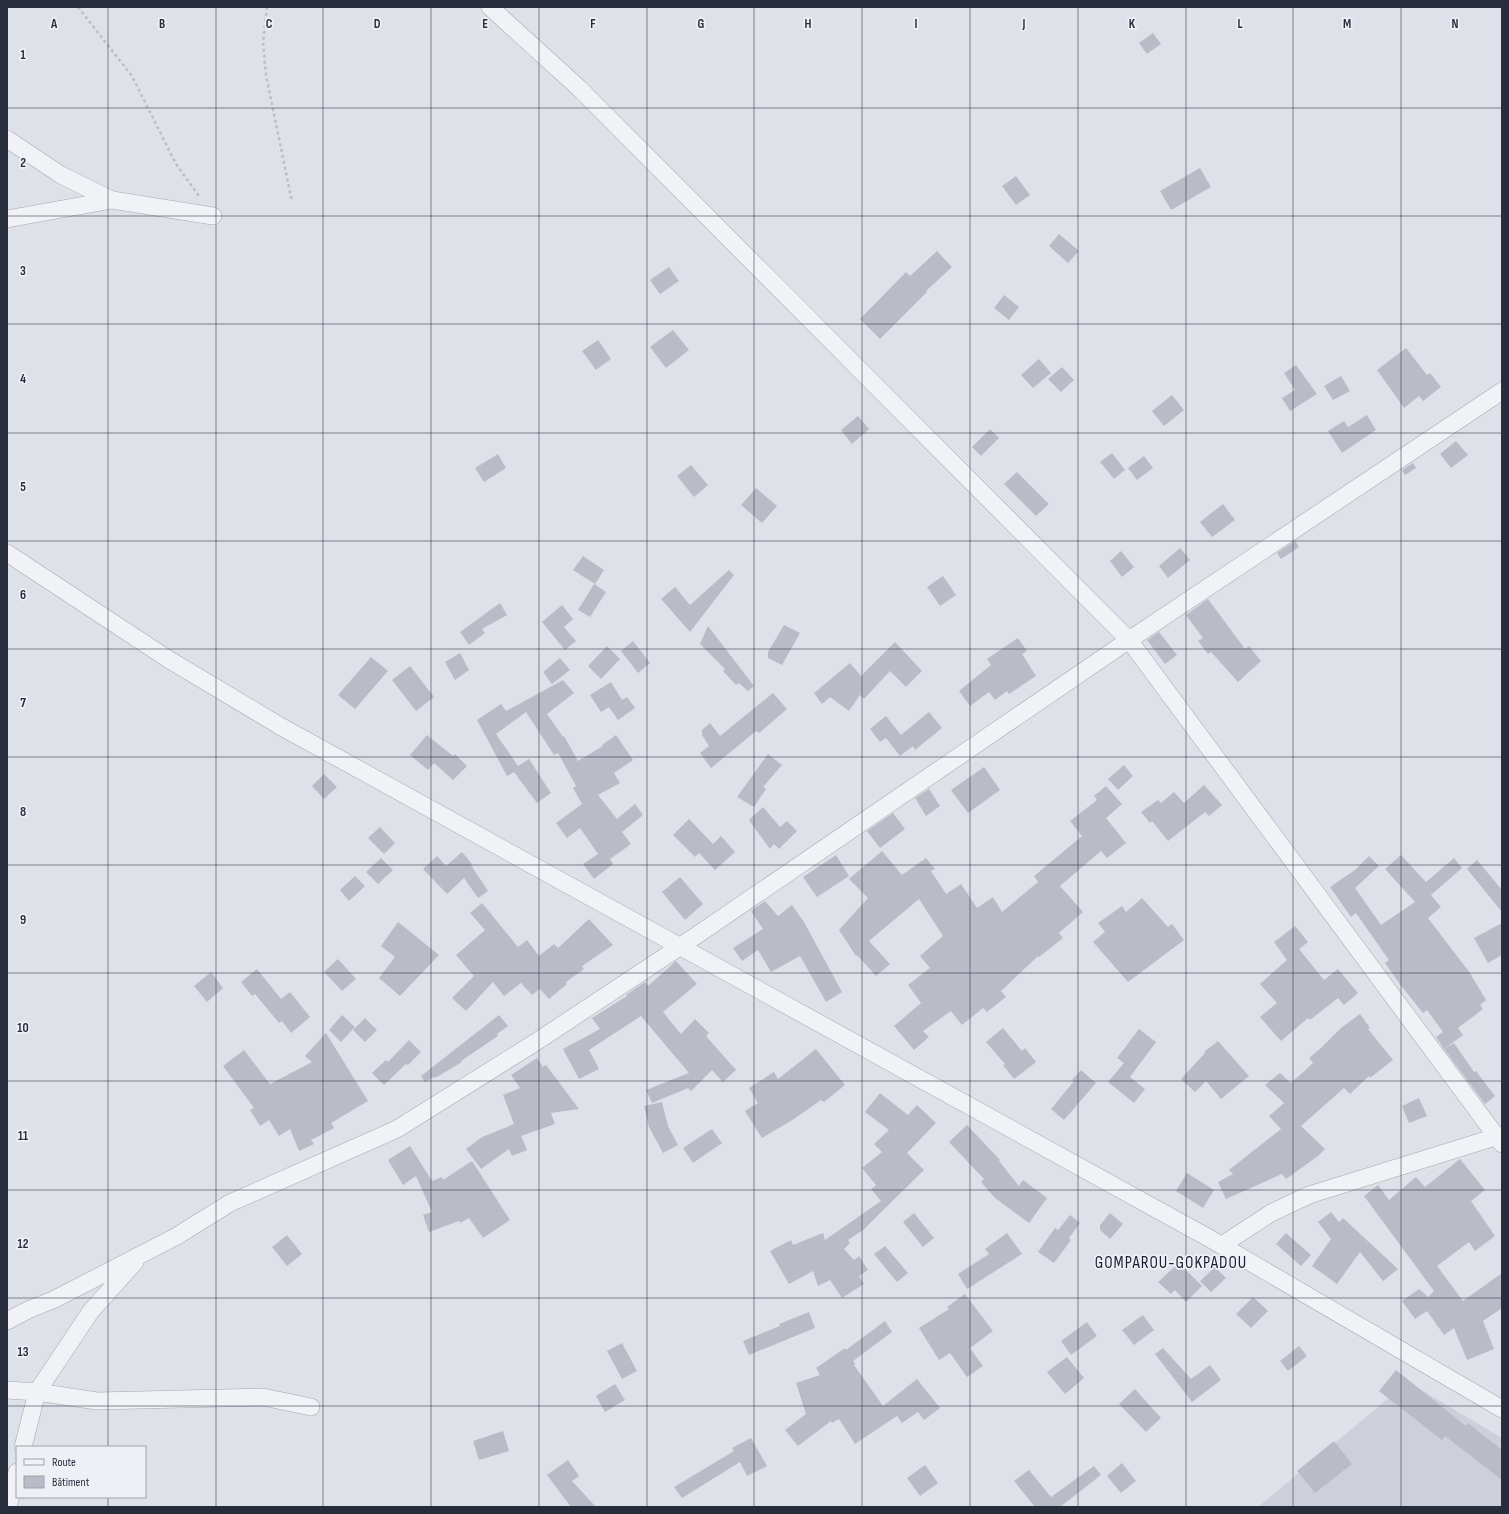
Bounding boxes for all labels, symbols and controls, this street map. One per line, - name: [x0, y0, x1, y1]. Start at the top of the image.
- text: A: [50, 16, 58, 32]
- text: B: [159, 16, 165, 32]
- text: C: [266, 16, 273, 32]
- text: D: [374, 16, 381, 32]
- text: E: [482, 16, 488, 32]
- text: F: [590, 16, 596, 32]
- text: G: [698, 16, 705, 32]
- text: H: [805, 16, 812, 32]
- text: I: [915, 16, 918, 32]
- text: J: [1022, 16, 1026, 32]
- text: K: [1129, 16, 1136, 32]
- text: L: [1237, 16, 1243, 32]
- text: M: [1343, 16, 1351, 32]
- text: N: [1452, 16, 1459, 32]
- text: 1: [20, 47, 26, 63]
- text: 2: [20, 155, 26, 171]
- text: 3: [20, 263, 26, 279]
- text: 4: [20, 371, 26, 387]
- text: 5: [20, 479, 26, 495]
- text: 6: [20, 587, 26, 603]
- text: 7: [20, 695, 26, 711]
- text: 8: [20, 804, 26, 820]
- text: 9: [20, 912, 26, 928]
- text: 10: [17, 1020, 29, 1036]
- text: 11: [18, 1128, 28, 1144]
- text: 12: [18, 1236, 29, 1252]
- district label: GOMPAROU-GOKPADOU: [1095, 1253, 1247, 1273]
- text: 13: [18, 1344, 29, 1360]
- legend: [16, 1446, 146, 1498]
- text: Route: [52, 1455, 76, 1470]
- text: Bâtiment: [52, 1475, 90, 1490]

